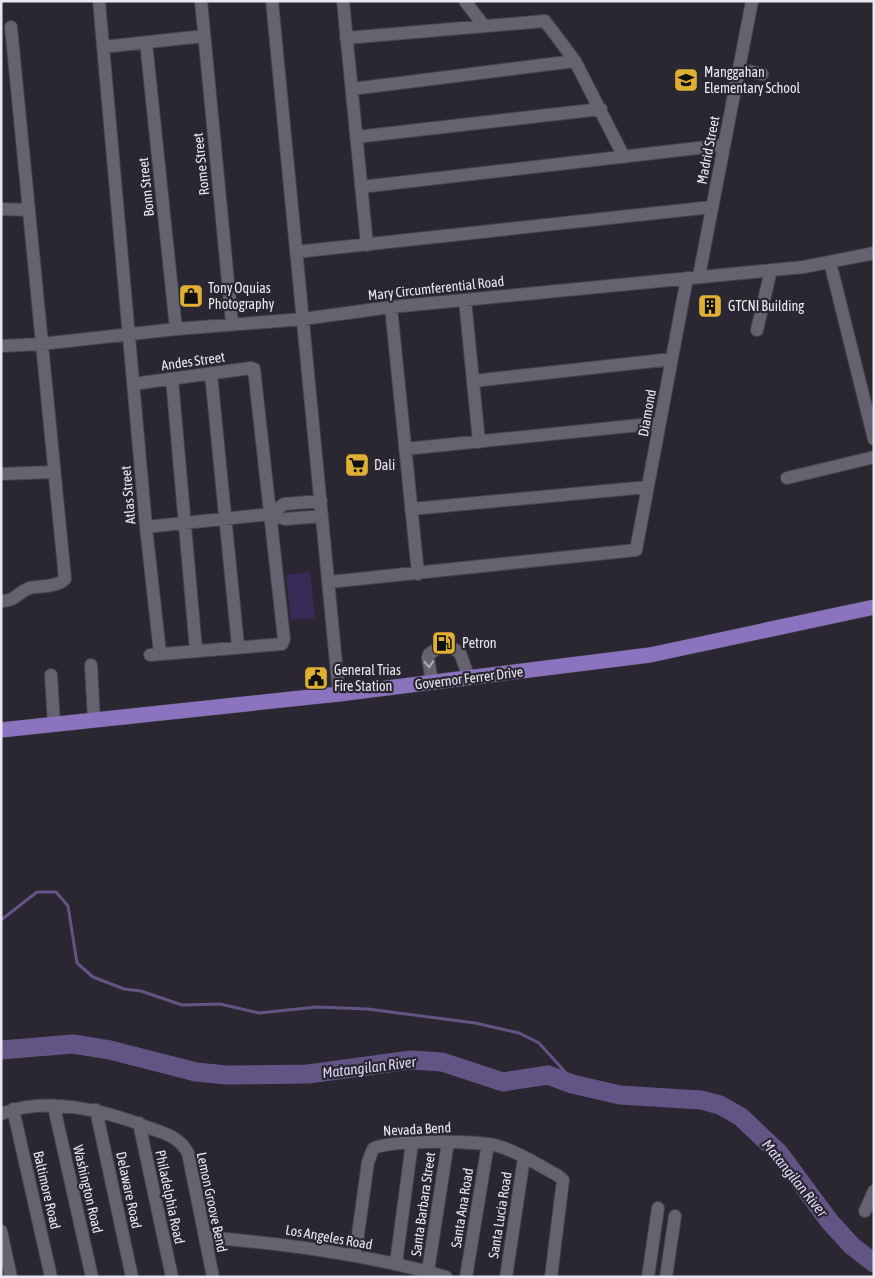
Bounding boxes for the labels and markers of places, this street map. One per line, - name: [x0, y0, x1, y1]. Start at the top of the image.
- place label: Manggahan Elementary School: [704, 64, 800, 96]
- school or university icon: Manggahan Elementary School: [673, 67, 699, 93]
- place label: Tony Oquias Photography: [208, 280, 275, 312]
- shop icon: Tony Oquias Photography: [178, 283, 204, 309]
- building icon: GTCNI Building: [697, 293, 723, 319]
- place label: GTCNI Building: [728, 298, 804, 314]
- supermarket icon: Dali: [344, 452, 370, 478]
- place label: Dali: [374, 457, 395, 473]
- fuel station icon: Petron: [431, 630, 457, 656]
- place label: Petron: [462, 635, 497, 651]
- place label: General Trias Fire Station: [334, 662, 401, 694]
- public building icon: General Trias Fire Station: [303, 665, 329, 691]

